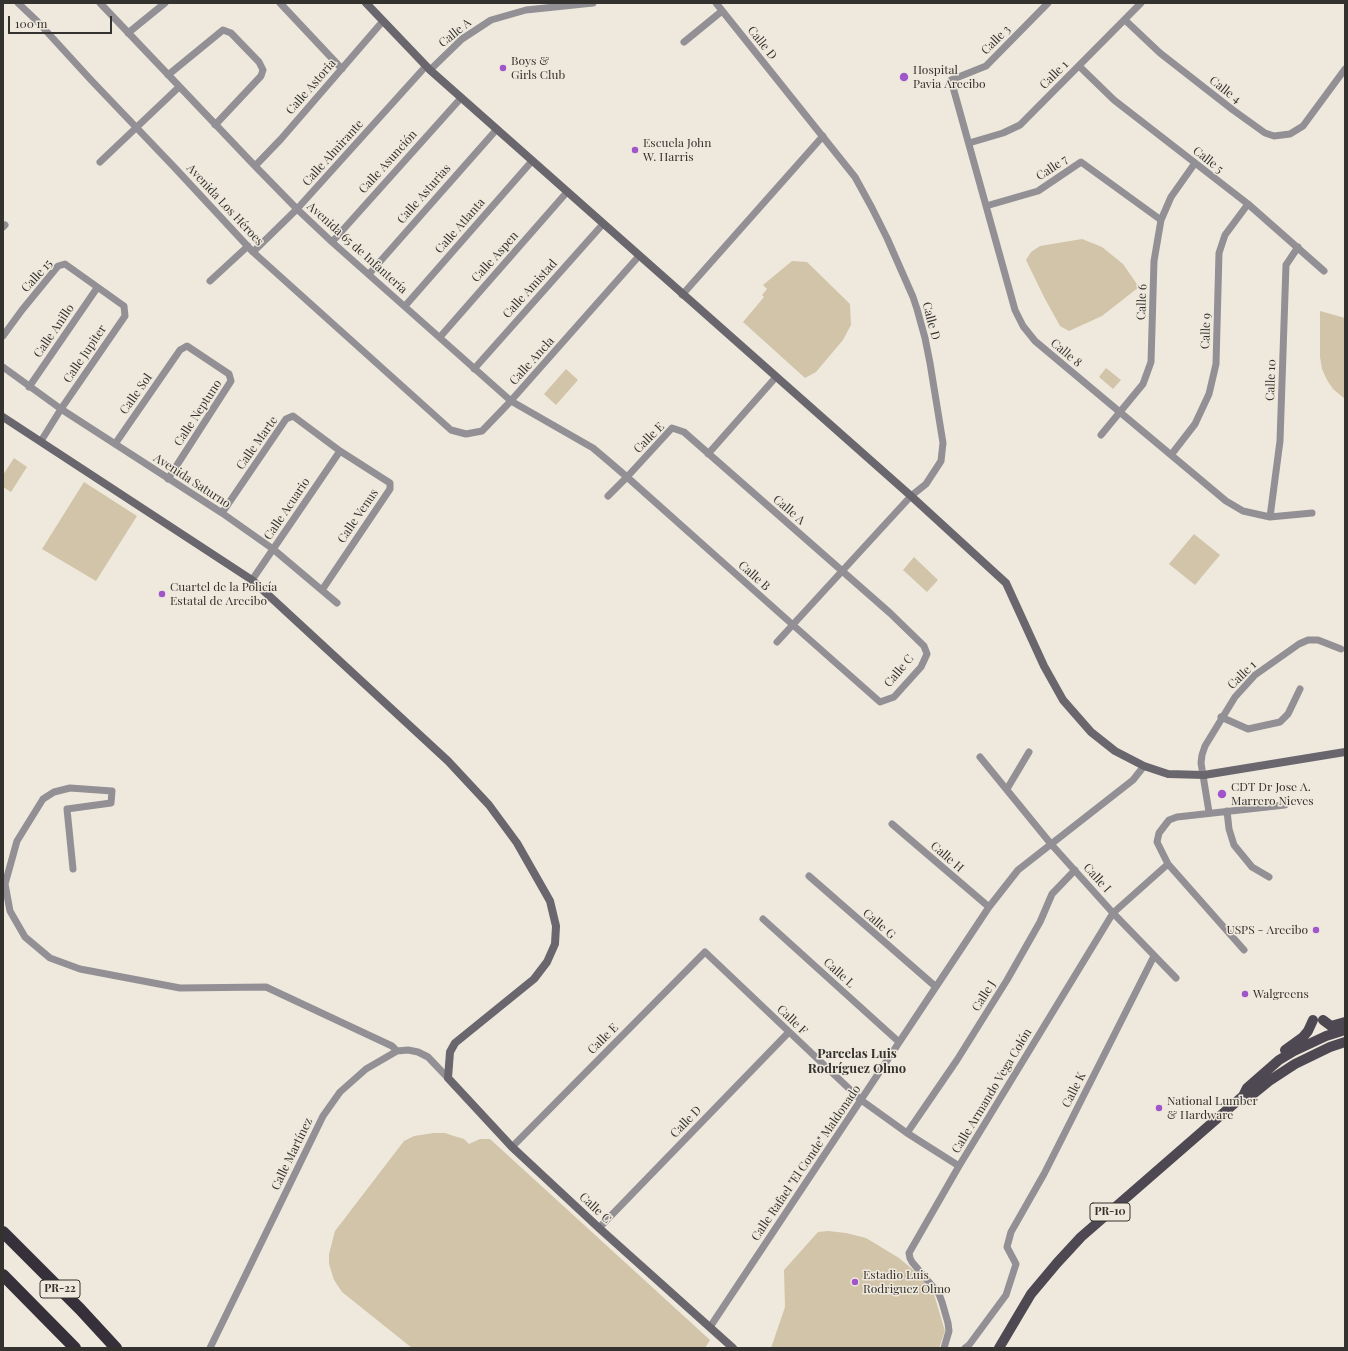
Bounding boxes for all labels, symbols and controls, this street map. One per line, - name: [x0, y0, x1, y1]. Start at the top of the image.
- scale bar: [10, 8, 114, 34]
- text: 100 m: [15, 15, 47, 31]
- street label: Calle A: [436, 16, 474, 50]
- street label: Calle 3: [978, 22, 1014, 58]
- street label: Calle D: [744, 23, 780, 63]
- place label: Boys & Girls Club: [511, 54, 565, 82]
- street label: Calle Astoria: [283, 56, 339, 118]
- street label: Calle 1: [1037, 58, 1071, 92]
- marker: Boys & Girls Club: [498, 63, 508, 73]
- place label: Hospital Pavia Arecibo: [913, 63, 986, 91]
- marker: Hospital Pavia Arecibo: [898, 71, 910, 83]
- street label: Calle 4: [1206, 73, 1244, 107]
- street label: Calle Almirante: [300, 117, 366, 189]
- street label: Calle Asunción: [356, 127, 420, 197]
- place label: Escuela John W. Harris: [643, 136, 711, 164]
- street label: Calle 5: [1190, 144, 1226, 176]
- marker: Escuela John W. Harris: [630, 145, 640, 155]
- street label: Calle 7: [1034, 152, 1070, 184]
- street label: Avenida Los Héroes: [184, 161, 266, 249]
- street label: Calle Asturias: [394, 161, 454, 227]
- street label: Calle Atlanta: [432, 195, 488, 257]
- street label: Avenida 65 de Infantería: [304, 199, 410, 297]
- street label: Calle Aspen: [469, 229, 521, 285]
- street label: Calle 15: [18, 257, 56, 295]
- street label: Calle Amistad: [500, 257, 560, 321]
- street label: Calle 6: [1134, 284, 1150, 320]
- street label: Calle D: [919, 300, 943, 342]
- street label: Calle Anillo: [31, 301, 77, 361]
- street label: Calle 9: [1198, 313, 1214, 349]
- street label: Calle Jupiter: [60, 322, 110, 386]
- street label: Calle Ancla: [507, 334, 557, 388]
- street label: Calle 8: [1047, 336, 1085, 370]
- street label: Calle 10: [1263, 359, 1279, 401]
- street label: Calle Sol: [117, 371, 155, 417]
- street label: Calle Neptuno: [171, 377, 225, 449]
- street label: Calle Marte: [233, 413, 281, 473]
- street label: Calle E: [631, 420, 667, 456]
- street label: Avenida Saturno: [151, 451, 233, 511]
- street label: Calle Acuario: [261, 475, 313, 543]
- street label: Calle Venus: [335, 486, 381, 546]
- street label: Calle A: [770, 492, 808, 528]
- street label: Calle B: [735, 558, 773, 594]
- place label: Cuartel de la Policía Estatal de Arecibo: [170, 580, 277, 608]
- marker: Cuartel de la Policía Estatal de Arecibo: [157, 589, 167, 599]
- street label: Calle C: [881, 652, 917, 690]
- street label: Calle 1: [1225, 658, 1259, 692]
- place label: CDT Dr Jose A. Marrero Nieves: [1231, 780, 1314, 808]
- marker: CDT Dr Jose A. Marrero Nieves: [1216, 788, 1228, 800]
- street label: Calle H: [928, 839, 966, 875]
- street label: Calle I: [1080, 861, 1114, 895]
- street label: Calle G: [860, 906, 898, 942]
- place label: USPS - Arecibo: [1226, 923, 1308, 937]
- marker: USPS - Arecibo: [1311, 925, 1321, 935]
- street label: Calle L: [820, 955, 858, 991]
- street label: Calle J: [969, 978, 999, 1014]
- place label: Walgreens: [1253, 987, 1309, 1001]
- marker: Walgreens: [1240, 989, 1250, 999]
- street label: Calle F: [774, 1002, 810, 1038]
- street label: Calle E: [585, 1021, 621, 1057]
- street label: Calle Armando Vega Colón: [949, 1026, 1035, 1156]
- district label: Parcelas Luis Rodríguez Olmo: [808, 1046, 906, 1077]
- street label: Calle K: [1059, 1070, 1089, 1110]
- street label: Calle Rafael "El Conde" Maldonado: [748, 1082, 864, 1244]
- place label: National Lumber & Hardware: [1167, 1094, 1258, 1122]
- street label: Calle D: [667, 1103, 705, 1141]
- marker: National Lumber & Hardware: [1154, 1103, 1164, 1113]
- street label: Calle Martínez: [268, 1116, 316, 1192]
- street label: Calle C: [576, 1190, 614, 1226]
- road number: PR-10: [1090, 1203, 1130, 1221]
- place label: Estadio Luis Rodriguez Olmo: [863, 1268, 951, 1296]
- marker: Estadio Luis Rodriguez Olmo: [850, 1277, 860, 1287]
- road number: PR-22: [40, 1280, 80, 1298]

